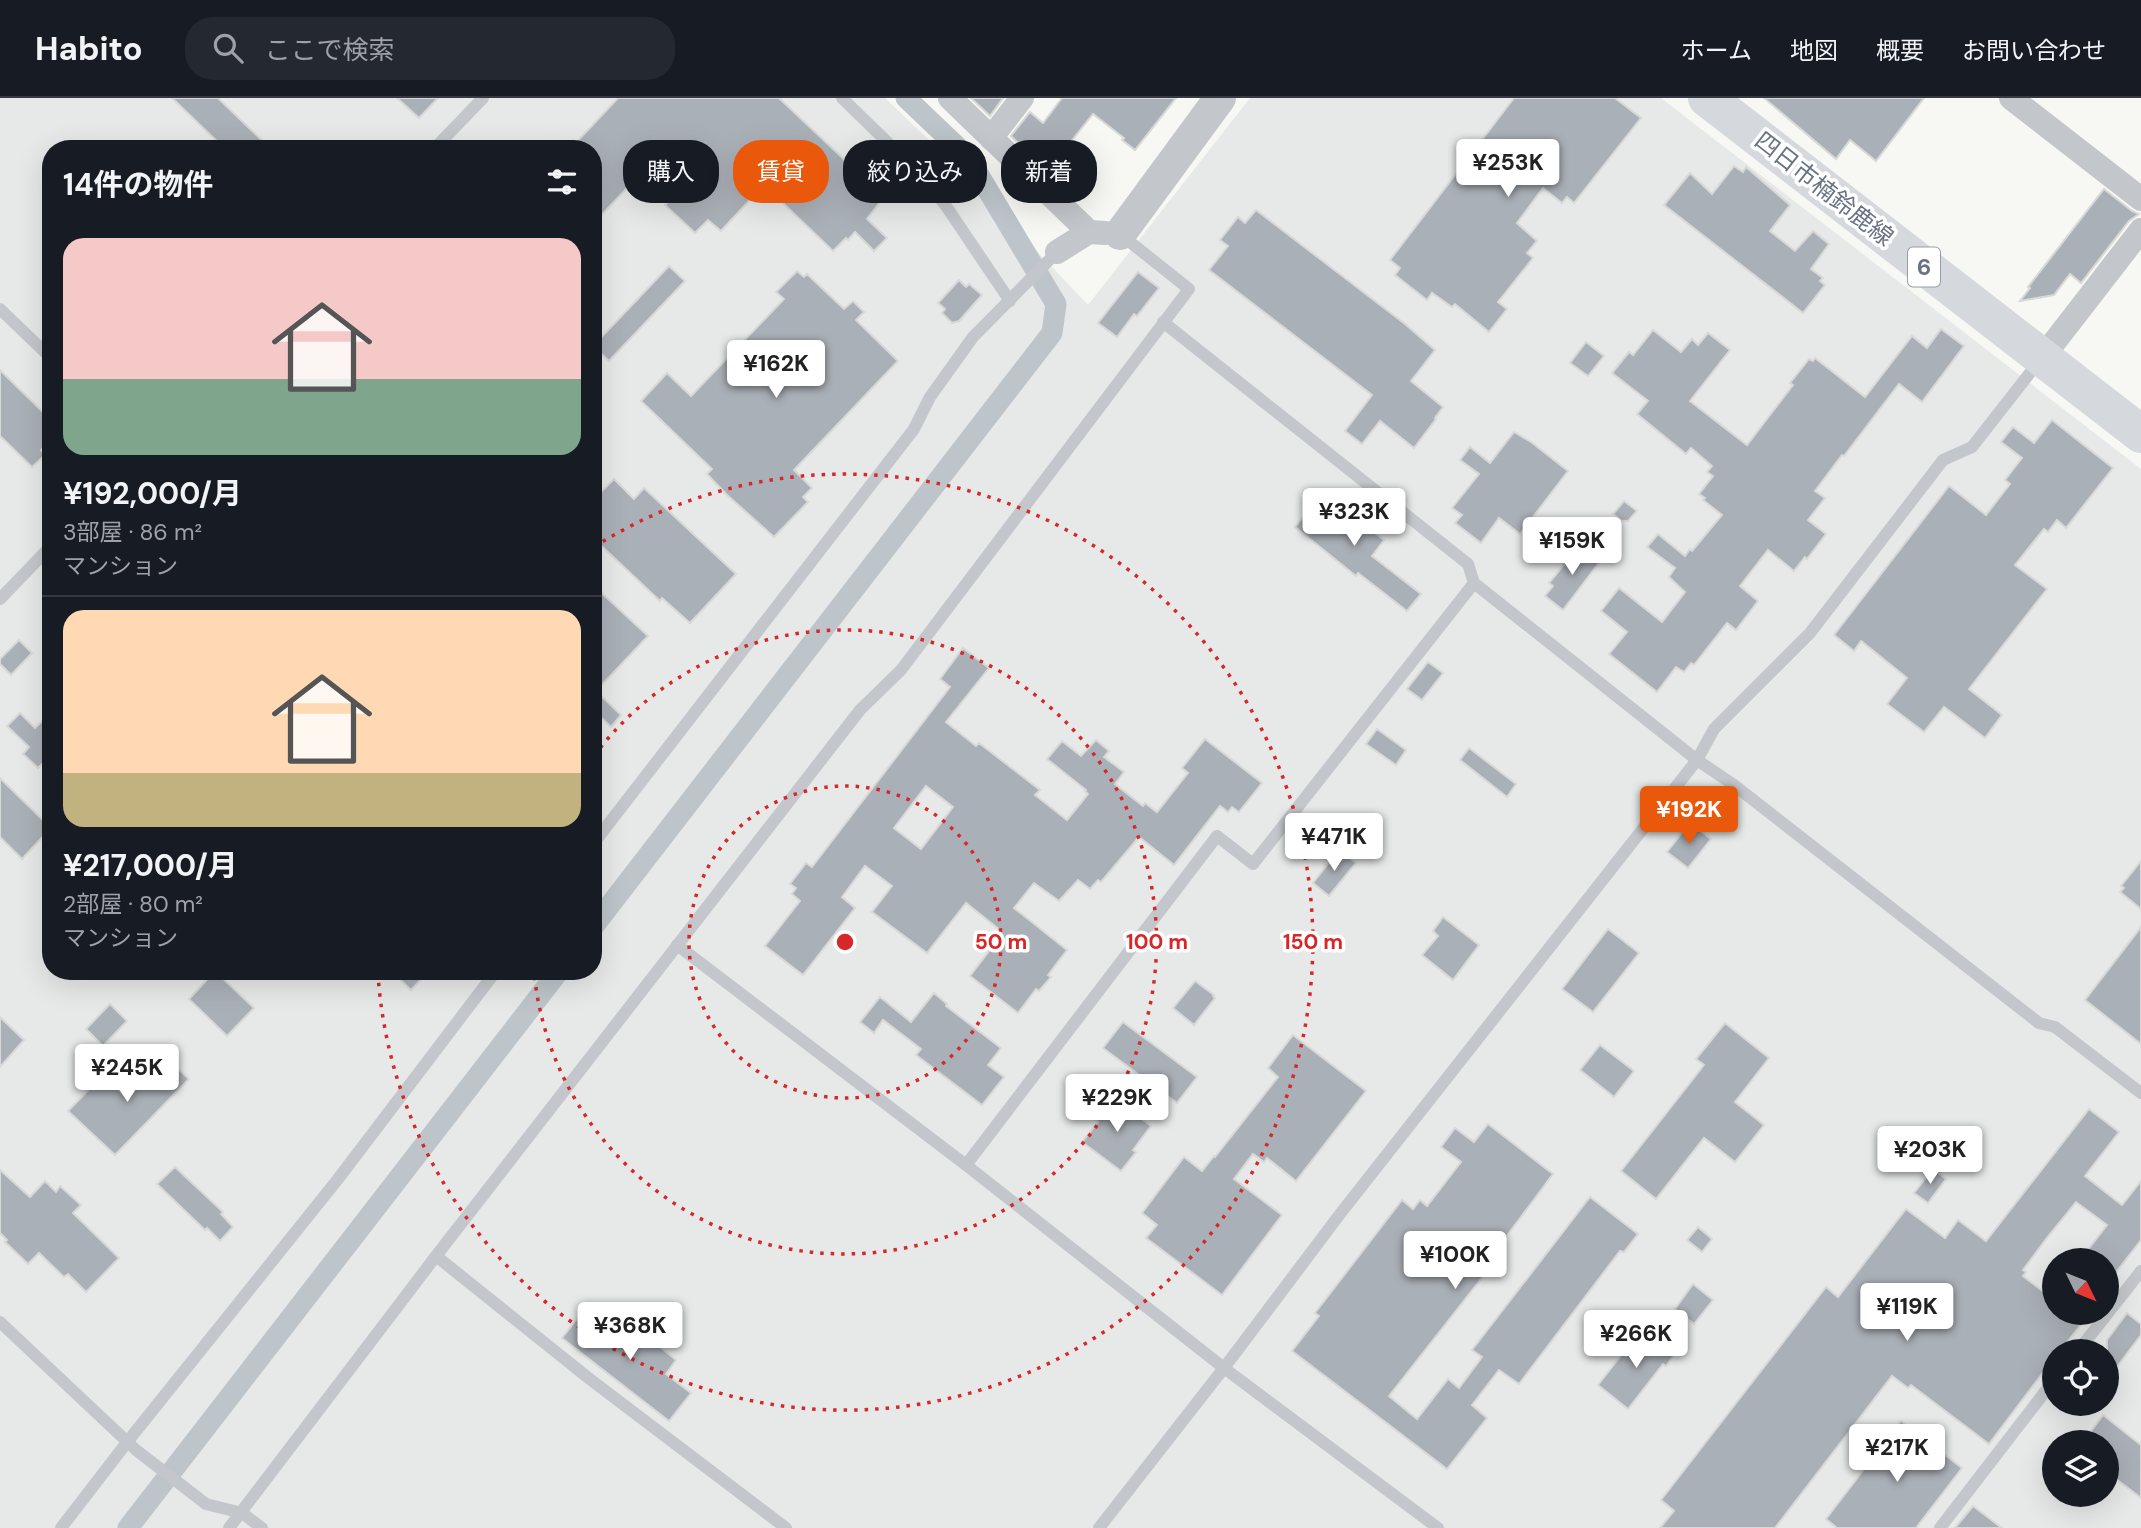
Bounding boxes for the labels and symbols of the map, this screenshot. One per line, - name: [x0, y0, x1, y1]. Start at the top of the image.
- street label: 四日市楠鈴鹿線: [1749, 125, 1900, 253]
- pin: ¥253K: [1459, 140, 1557, 199]
- road number: 6: [1908, 248, 1940, 286]
- pin: ¥162K: [727, 341, 825, 400]
- pin: ¥323K: [1305, 489, 1403, 548]
- pin: ¥159K: [1523, 518, 1621, 577]
- pin: ¥192K: [1640, 786, 1738, 846]
- pin: ¥471K: [1285, 814, 1383, 873]
- text: 50 m: [975, 928, 1027, 956]
- text: 100 m: [1126, 928, 1188, 956]
- text: 150 m: [1283, 928, 1343, 956]
- centre of rings: [833, 930, 857, 954]
- pin: ¥245K: [78, 1044, 176, 1104]
- pin: ¥229K: [1068, 1074, 1166, 1134]
- pin: ¥203K: [1881, 1126, 1979, 1186]
- pin: ¥100K: [1406, 1232, 1504, 1291]
- north arrow: [2042, 1248, 2119, 1325]
- pin: ¥119K: [1858, 1284, 1956, 1343]
- pin: ¥368K: [581, 1302, 679, 1362]
- pin: ¥266K: [1587, 1310, 1685, 1370]
- pin: ¥217K: [1848, 1424, 1946, 1484]

